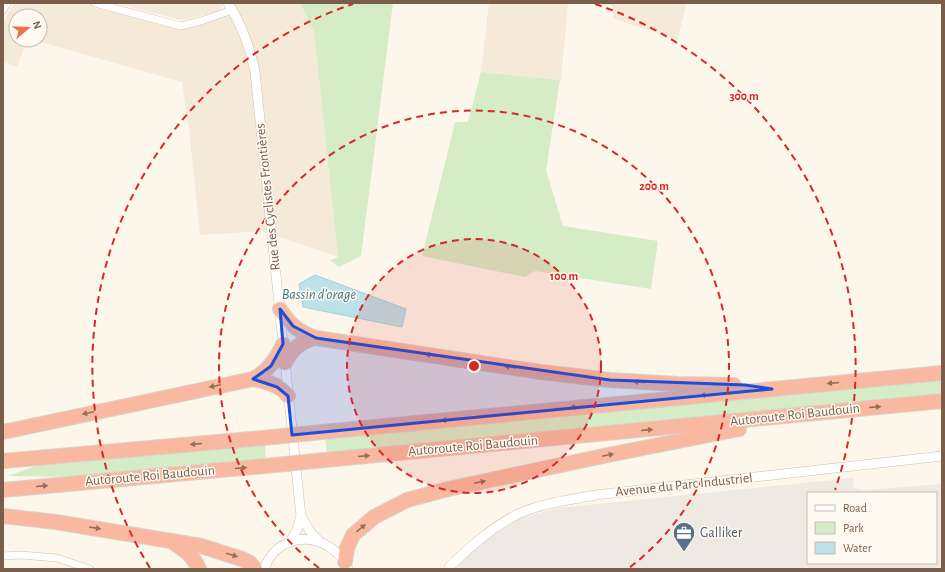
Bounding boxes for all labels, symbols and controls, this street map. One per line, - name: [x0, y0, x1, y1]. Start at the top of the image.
- north arrow: [8, 8, 48, 48]
- text: N: [31, 19, 43, 30]
- text: 300 m: [729, 90, 759, 102]
- street label: Rue des Cyclistes Frontières: [253, 123, 283, 271]
- text: 200 m: [639, 180, 669, 192]
- text: 100 m: [550, 270, 578, 282]
- water label: Bassin d'orage: [282, 287, 357, 302]
- one-way arrow: [425, 352, 437, 358]
- centre of rings: [467, 359, 481, 373]
- one-way arrow: [504, 364, 516, 370]
- one-way arrow: [633, 378, 645, 385]
- one-way arrow: [827, 380, 839, 387]
- one-way arrow: [209, 384, 221, 390]
- one-way arrow: [700, 392, 712, 398]
- street label: Autoroute Roi Baudouin: [729, 401, 861, 429]
- one-way arrow: [570, 404, 582, 411]
- one-way arrow: [869, 404, 881, 411]
- one-way arrow: [82, 410, 94, 416]
- one-way arrow: [441, 416, 453, 423]
- one-way arrow: [641, 426, 653, 433]
- street label: Autoroute Roi Baudouin: [407, 433, 539, 459]
- one-way arrow: [190, 440, 202, 447]
- one-way arrow: [601, 452, 614, 458]
- one-way arrow: [358, 453, 370, 459]
- street label: Autoroute Roi Baudouin: [84, 463, 216, 489]
- one-way arrow: [235, 465, 247, 471]
- street label: Avenue du Parc Industriel: [615, 471, 753, 499]
- one-way arrow: [474, 479, 487, 485]
- one-way arrow: [36, 483, 48, 490]
- legend: [807, 492, 937, 564]
- text: Road: [843, 502, 867, 514]
- office icon: Galliker: [671, 520, 697, 553]
- text: Park: [843, 522, 864, 534]
- one-way arrow: [355, 524, 366, 533]
- one-way arrow: [89, 525, 101, 531]
- place label: Galliker: [700, 526, 743, 540]
- text: Water: [843, 542, 872, 554]
- one-way arrow: [226, 552, 238, 558]

